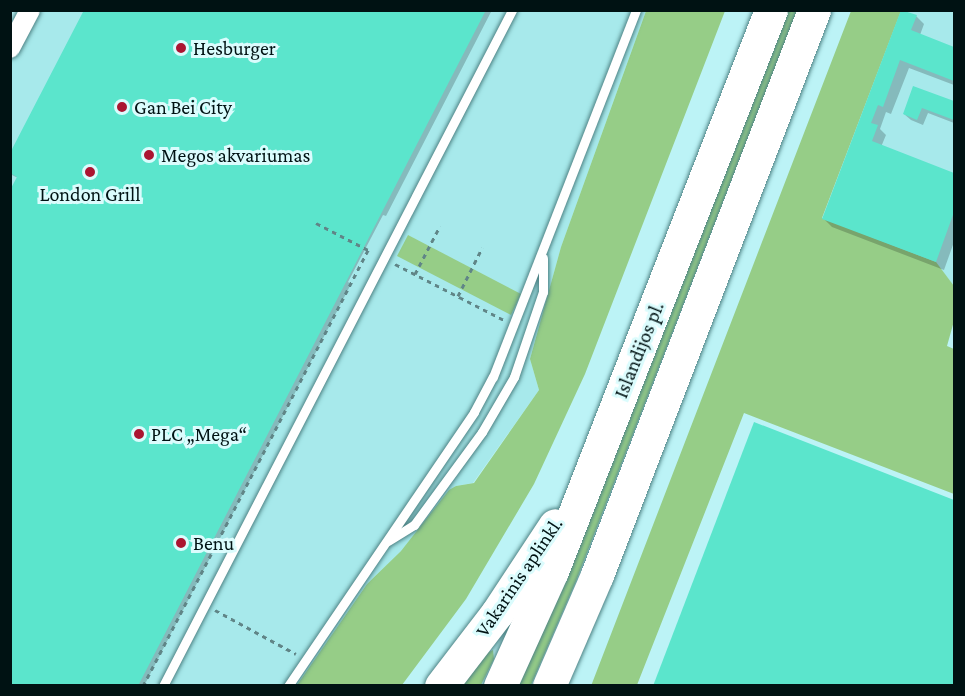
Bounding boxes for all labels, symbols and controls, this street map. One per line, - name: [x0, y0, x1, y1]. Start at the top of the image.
- place label: Hesburger: [193, 36, 276, 60]
- marker: Hesburger: [174, 41, 188, 55]
- place label: Gan Bei City: [134, 95, 232, 119]
- marker: Gan Bei City: [115, 100, 129, 114]
- place label: Megos akvariumas: [161, 143, 310, 167]
- marker: Megos akvariumas: [142, 148, 156, 162]
- marker: London Grill: [83, 165, 97, 179]
- place label: London Grill: [39, 182, 141, 206]
- street label: Islandijos pl.: [609, 298, 669, 402]
- place label: PLC „Mega“: [151, 422, 247, 446]
- marker: PLC „Mega“: [132, 427, 146, 441]
- street label: Vakarinis aplinkl.: [470, 513, 568, 641]
- place label: Benu: [193, 531, 234, 555]
- marker: Benu: [174, 536, 188, 550]

